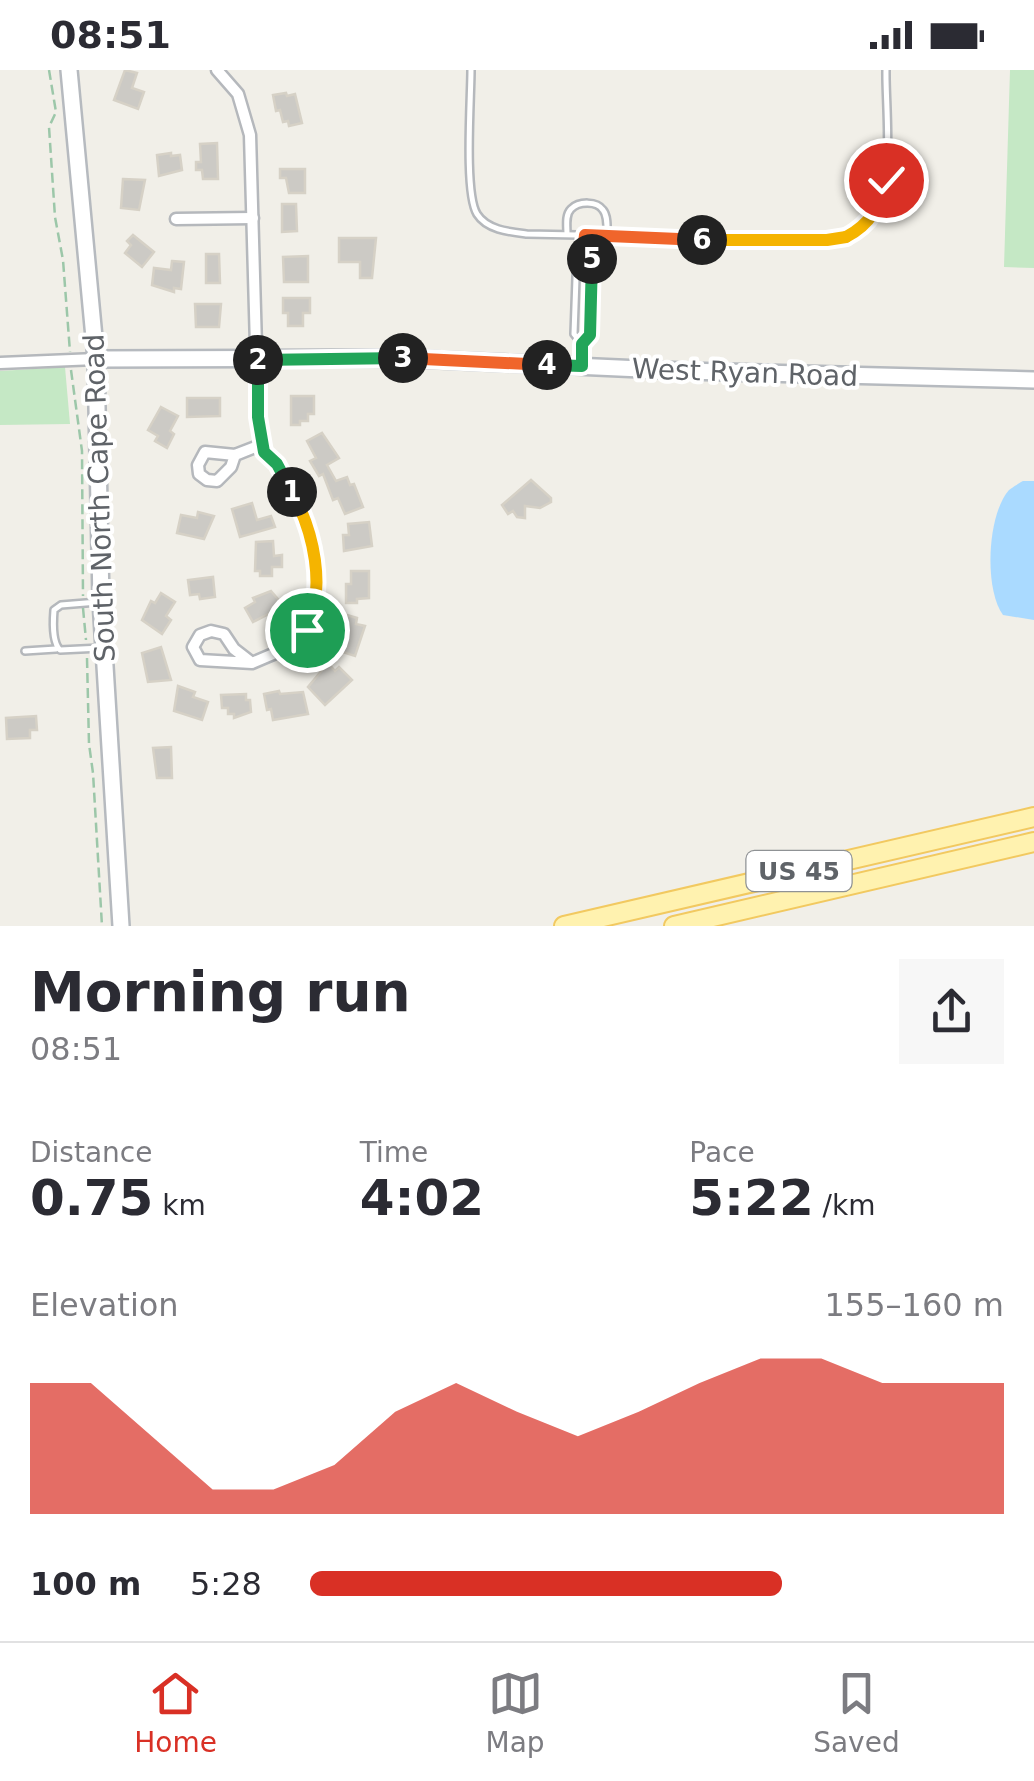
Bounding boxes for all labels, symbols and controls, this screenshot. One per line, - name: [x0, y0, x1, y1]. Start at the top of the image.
- text: 08:51: [50, 13, 171, 57]
- pin: [844, 138, 929, 223]
- icon: check: [859, 153, 914, 208]
- pin: 6: [677, 215, 727, 265]
- text: 6: [692, 223, 712, 256]
- pin: 5: [567, 234, 617, 284]
- text: 5: [582, 242, 602, 275]
- street label: South North Cape Road: [77, 333, 122, 663]
- pin: 3: [378, 333, 428, 383]
- pin: 2: [233, 335, 283, 385]
- pin: 4: [522, 340, 572, 390]
- text: 3: [393, 341, 413, 374]
- text: 2: [248, 343, 268, 376]
- text: 4: [537, 348, 557, 381]
- street label: West Ryan Road: [631, 352, 859, 393]
- pin: 1: [267, 467, 317, 517]
- text: 1: [282, 475, 302, 508]
- pin: [265, 588, 350, 673]
- icon: arrive: [280, 603, 335, 658]
- road number: US 45: [746, 851, 852, 891]
- button: share: [899, 959, 1004, 1064]
- text: Morning run: [30, 960, 411, 1024]
- text: 08:51: [30, 1030, 122, 1068]
- text: Distance: [30, 1136, 152, 1169]
- text: Time: [360, 1136, 428, 1169]
- text: Pace: [689, 1136, 755, 1169]
- text: 0.75: [30, 1169, 153, 1227]
- text: 4:02: [360, 1169, 484, 1227]
- text: 5:22: [689, 1169, 814, 1227]
- text: km: [153, 1189, 206, 1222]
- text: /km: [814, 1189, 876, 1222]
- text: Elevation: [30, 1286, 179, 1324]
- text: 155–160 m: [825, 1286, 1004, 1324]
- text: 100 m: [30, 1565, 141, 1603]
- text: 5:28: [190, 1565, 262, 1603]
- tab: Home: [134, 1666, 217, 1759]
- tab: Map: [486, 1666, 545, 1759]
- tab: Saved: [813, 1666, 900, 1759]

